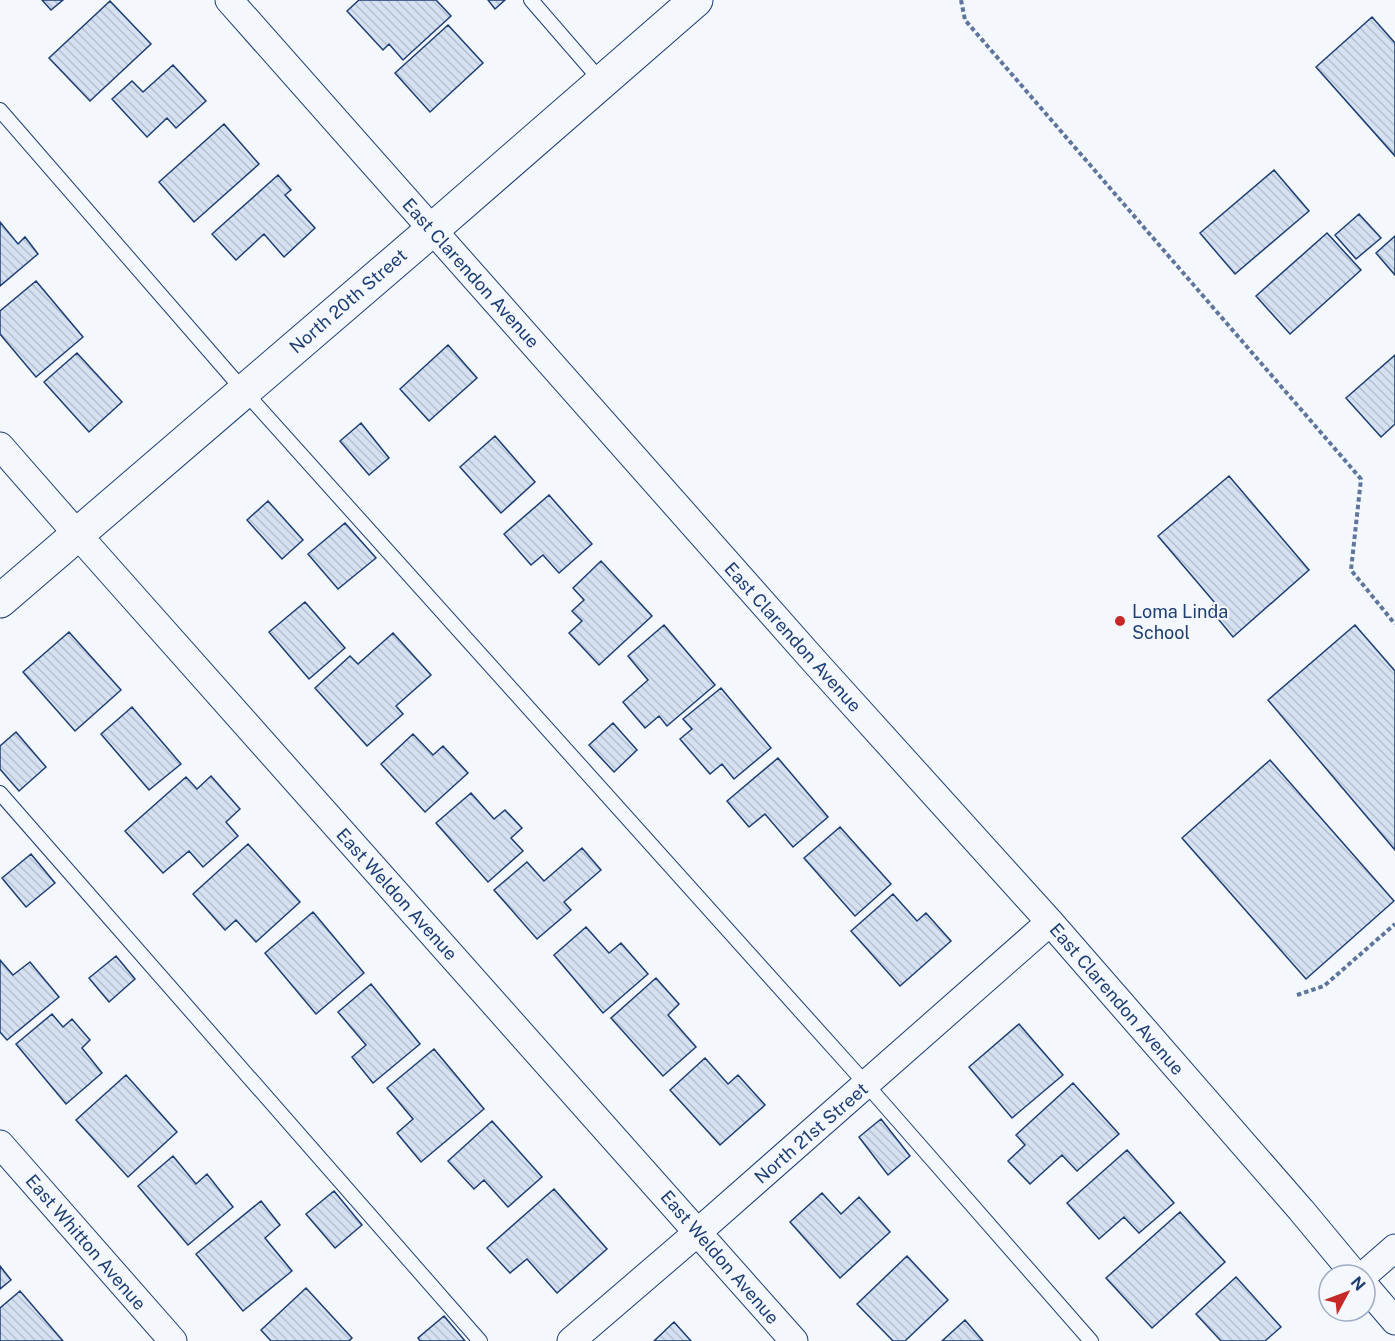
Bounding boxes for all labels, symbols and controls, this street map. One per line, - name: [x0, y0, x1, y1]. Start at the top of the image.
- street label: East Clarendon Avenue: [398, 194, 544, 352]
- street label: North 20th Street: [285, 244, 411, 358]
- street label: East Clarendon Avenue: [720, 558, 866, 716]
- place label: Loma Linda School: [1132, 601, 1228, 643]
- marker: Loma Linda School: [1113, 614, 1127, 628]
- street label: East Weldon Avenue: [332, 824, 462, 964]
- street label: East Clarendon Avenue: [1045, 919, 1189, 1079]
- street label: North 21st Street: [750, 1078, 872, 1188]
- street label: East Whitton Avenue: [22, 1170, 150, 1314]
- street label: East Weldon Avenue: [656, 1186, 784, 1328]
- north arrow: [1317, 1263, 1377, 1323]
- text: N: [1347, 1273, 1369, 1294]

